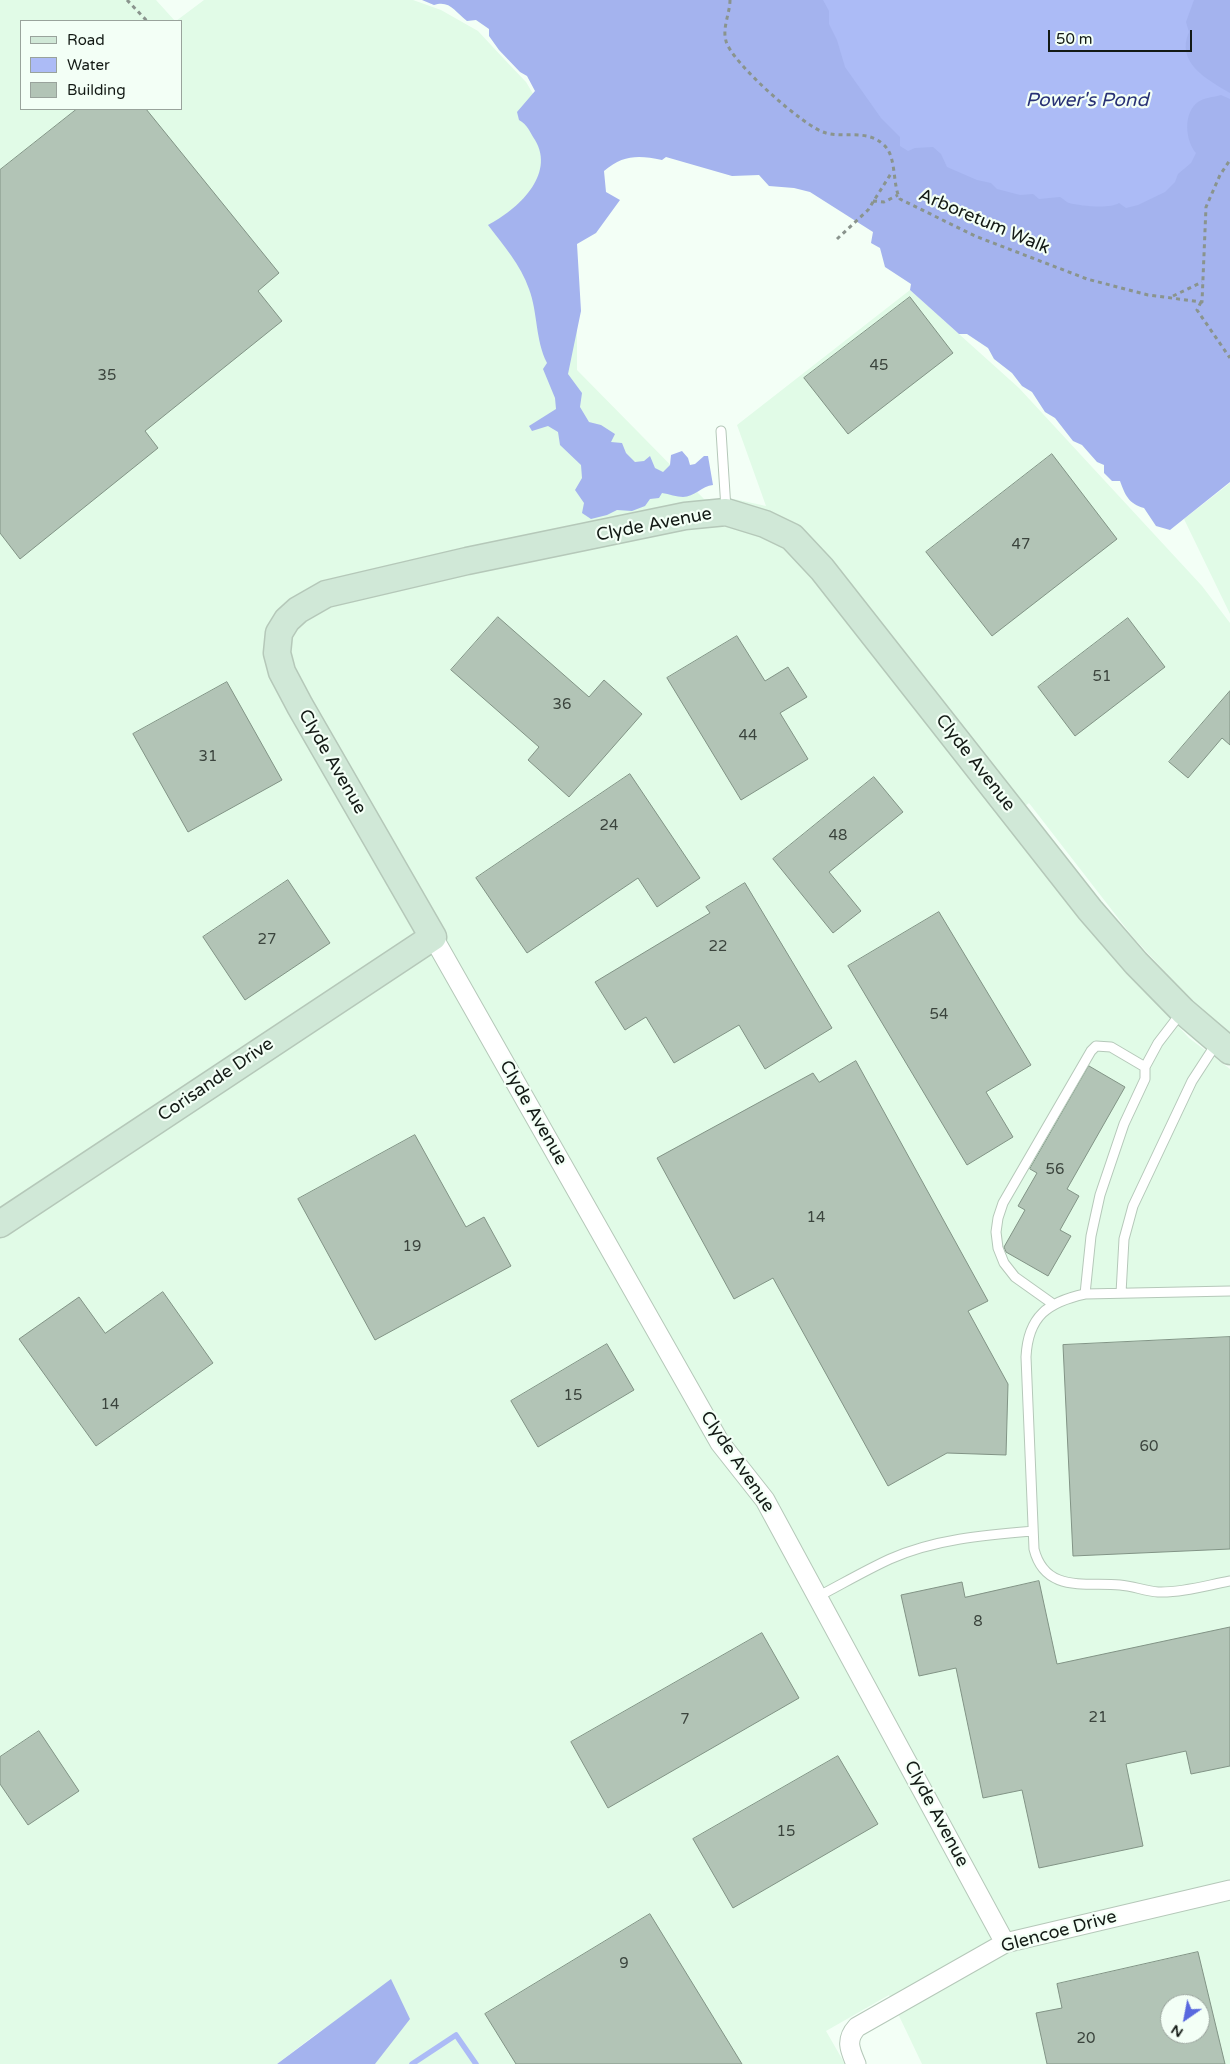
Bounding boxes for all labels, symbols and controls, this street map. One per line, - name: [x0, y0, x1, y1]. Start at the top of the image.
- legend: [20, 20, 182, 110]
- scale bar: [1050, 20, 1194, 52]
- text: 50 m: [1056, 30, 1093, 48]
- text: Road: [67, 31, 105, 49]
- text: Water: [67, 56, 110, 74]
- text: Building: [67, 81, 126, 99]
- water label: Power's Pond: [1026, 90, 1148, 112]
- street label: Arboretum Walk: [915, 185, 1053, 259]
- house number: 45: [870, 357, 888, 375]
- house number: 35: [98, 367, 116, 385]
- street label: Clyde Avenue: [594, 503, 714, 547]
- house number: 47: [1012, 536, 1030, 554]
- house number: 51: [1093, 668, 1111, 686]
- house number: 36: [553, 696, 571, 714]
- street label: Clyde Avenue: [293, 706, 371, 818]
- street label: Clyde Avenue: [930, 710, 1020, 816]
- house number: 44: [739, 727, 757, 745]
- house number: 31: [199, 748, 217, 766]
- house number: 24: [600, 817, 618, 835]
- house number: 48: [829, 827, 847, 845]
- house number: 27: [258, 931, 276, 949]
- house number: 22: [709, 938, 727, 956]
- house number: 54: [930, 1006, 948, 1024]
- street label: Corisande Drive: [154, 1033, 278, 1127]
- street label: Clyde Avenue: [494, 1057, 572, 1169]
- house number: 56: [1046, 1161, 1064, 1179]
- house number: 14: [807, 1209, 825, 1227]
- house number: 19: [403, 1238, 421, 1256]
- house number: 15: [564, 1387, 582, 1405]
- house number: 14: [101, 1396, 119, 1414]
- street label: Clyde Avenue: [695, 1407, 779, 1517]
- house number: 60: [1140, 1438, 1158, 1456]
- house number: 8: [973, 1613, 983, 1631]
- house number: 21: [1089, 1709, 1107, 1727]
- house number: 7: [680, 1711, 690, 1729]
- street label: Clyde Avenue: [899, 1757, 973, 1871]
- house number: 15: [777, 1823, 795, 1841]
- street label: Glencoe Drive: [999, 1906, 1119, 1958]
- house number: 9: [619, 1955, 629, 1973]
- north arrow: [1160, 1994, 1210, 2044]
- text: N: [1168, 2021, 1186, 2041]
- house number: 20: [1077, 2030, 1095, 2048]

